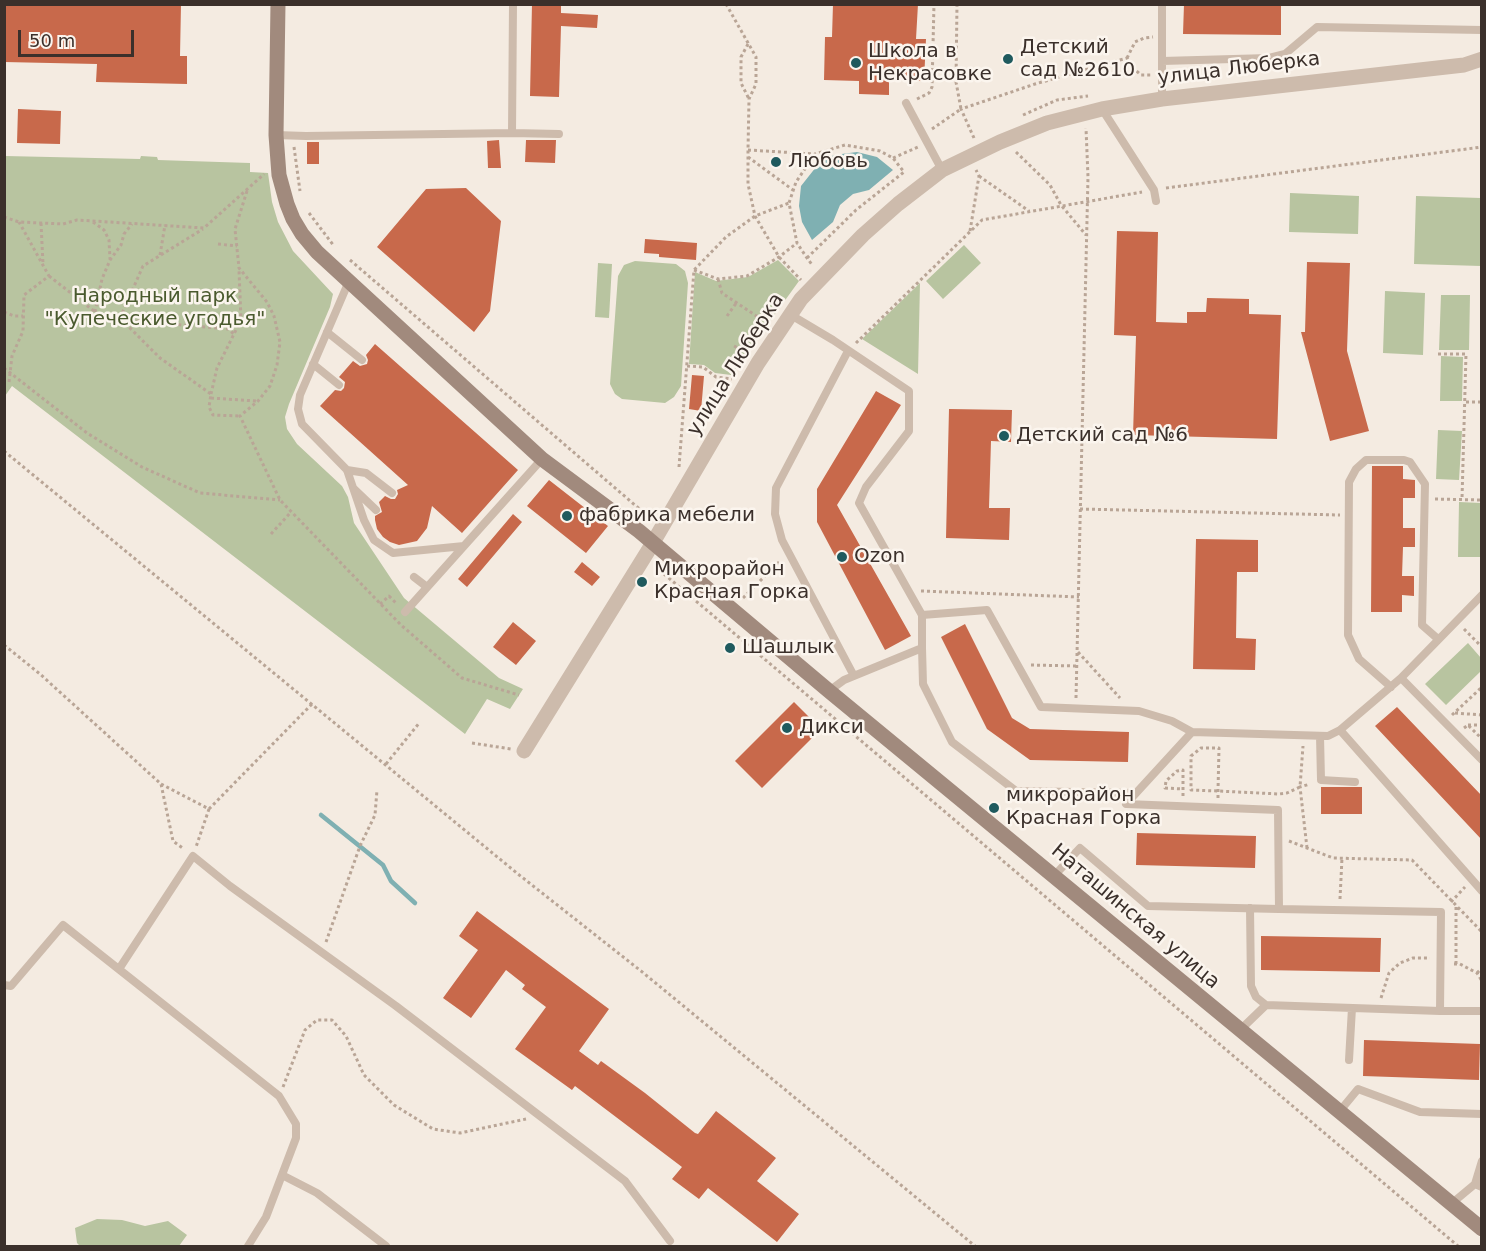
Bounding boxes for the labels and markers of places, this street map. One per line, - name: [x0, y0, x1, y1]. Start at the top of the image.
- place label: Детский сад №2610: [1020, 36, 1135, 83]
- place label: Школа в Некрасовке: [868, 40, 992, 87]
- marker: Детский сад №2610: [1001, 52, 1015, 66]
- marker: Школа в Некрасовке: [849, 56, 863, 70]
- place label: Любовь: [788, 150, 868, 174]
- marker: Любовь: [769, 155, 783, 169]
- place label: Детский сад №6: [1016, 424, 1188, 448]
- marker: Детский сад №6: [997, 429, 1011, 443]
- place label: фабрика мебели: [579, 504, 755, 528]
- marker: фабрика мебели: [560, 509, 574, 523]
- place label: Ozon: [854, 545, 905, 569]
- marker: Ozon: [835, 550, 849, 564]
- place label: Микрорайон Красная Горка: [654, 558, 809, 605]
- marker: Микрорайон Красная Горка: [635, 575, 649, 589]
- place label: Шашлык: [742, 636, 835, 660]
- marker: Шашлык: [723, 641, 737, 655]
- place label: Дикси: [799, 716, 864, 740]
- marker: Дикси: [780, 721, 794, 735]
- place label: микрорайон Красная Горка: [1006, 784, 1161, 831]
- marker: микрорайон Красная Горка: [987, 801, 1001, 815]

